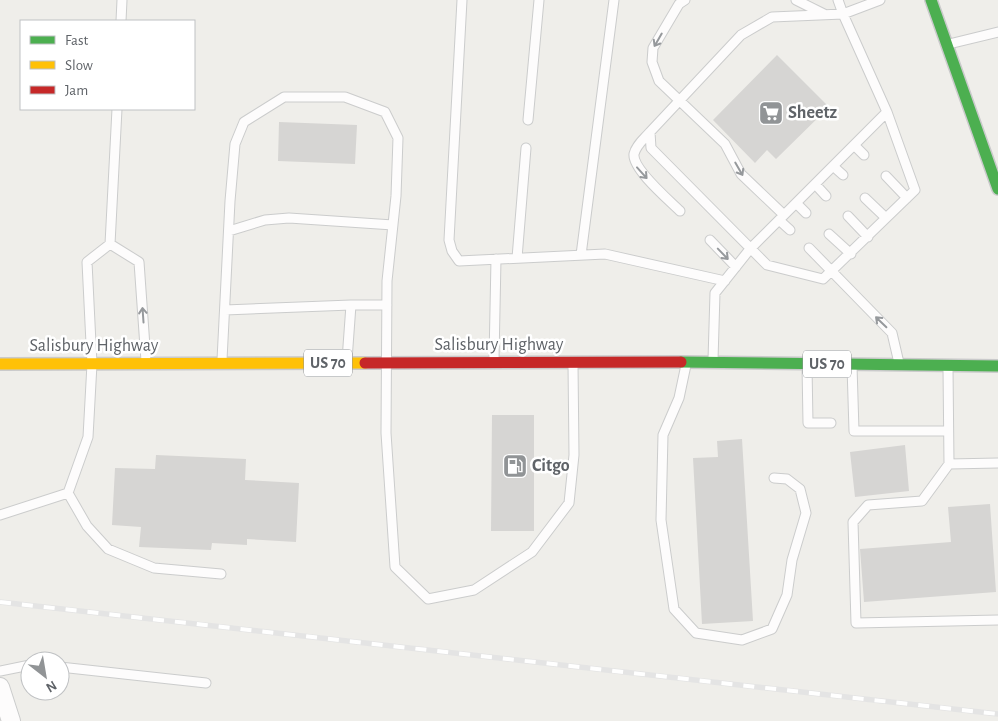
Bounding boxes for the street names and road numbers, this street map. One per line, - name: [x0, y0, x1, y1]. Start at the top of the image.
- street label: Salisbury Highway: [435, 336, 564, 354]
- street label: Salisbury Highway: [30, 337, 159, 355]
- road number: US 70: [304, 349, 352, 376]
- road number: US 70: [803, 350, 851, 378]

